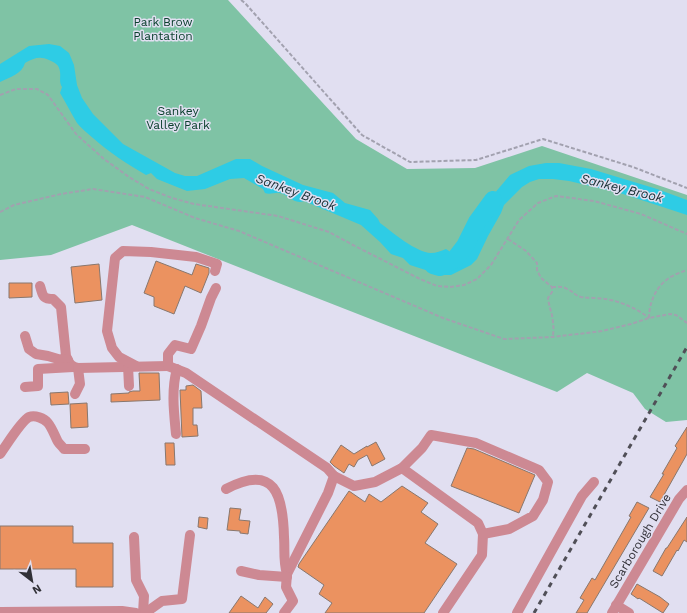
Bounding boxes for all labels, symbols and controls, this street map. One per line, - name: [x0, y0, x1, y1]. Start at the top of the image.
- park label: Park Brow Plantation: [133, 15, 193, 43]
- park label: Sankey Valley Park: [146, 104, 210, 132]
- water label: Sankey Brook: [254, 171, 339, 214]
- water label: Sankey Brook: [579, 171, 666, 206]
- street label: Scarborough Drive: [606, 491, 674, 591]
- north arrow: [12, 561, 52, 601]
- text: N: [30, 581, 44, 597]

